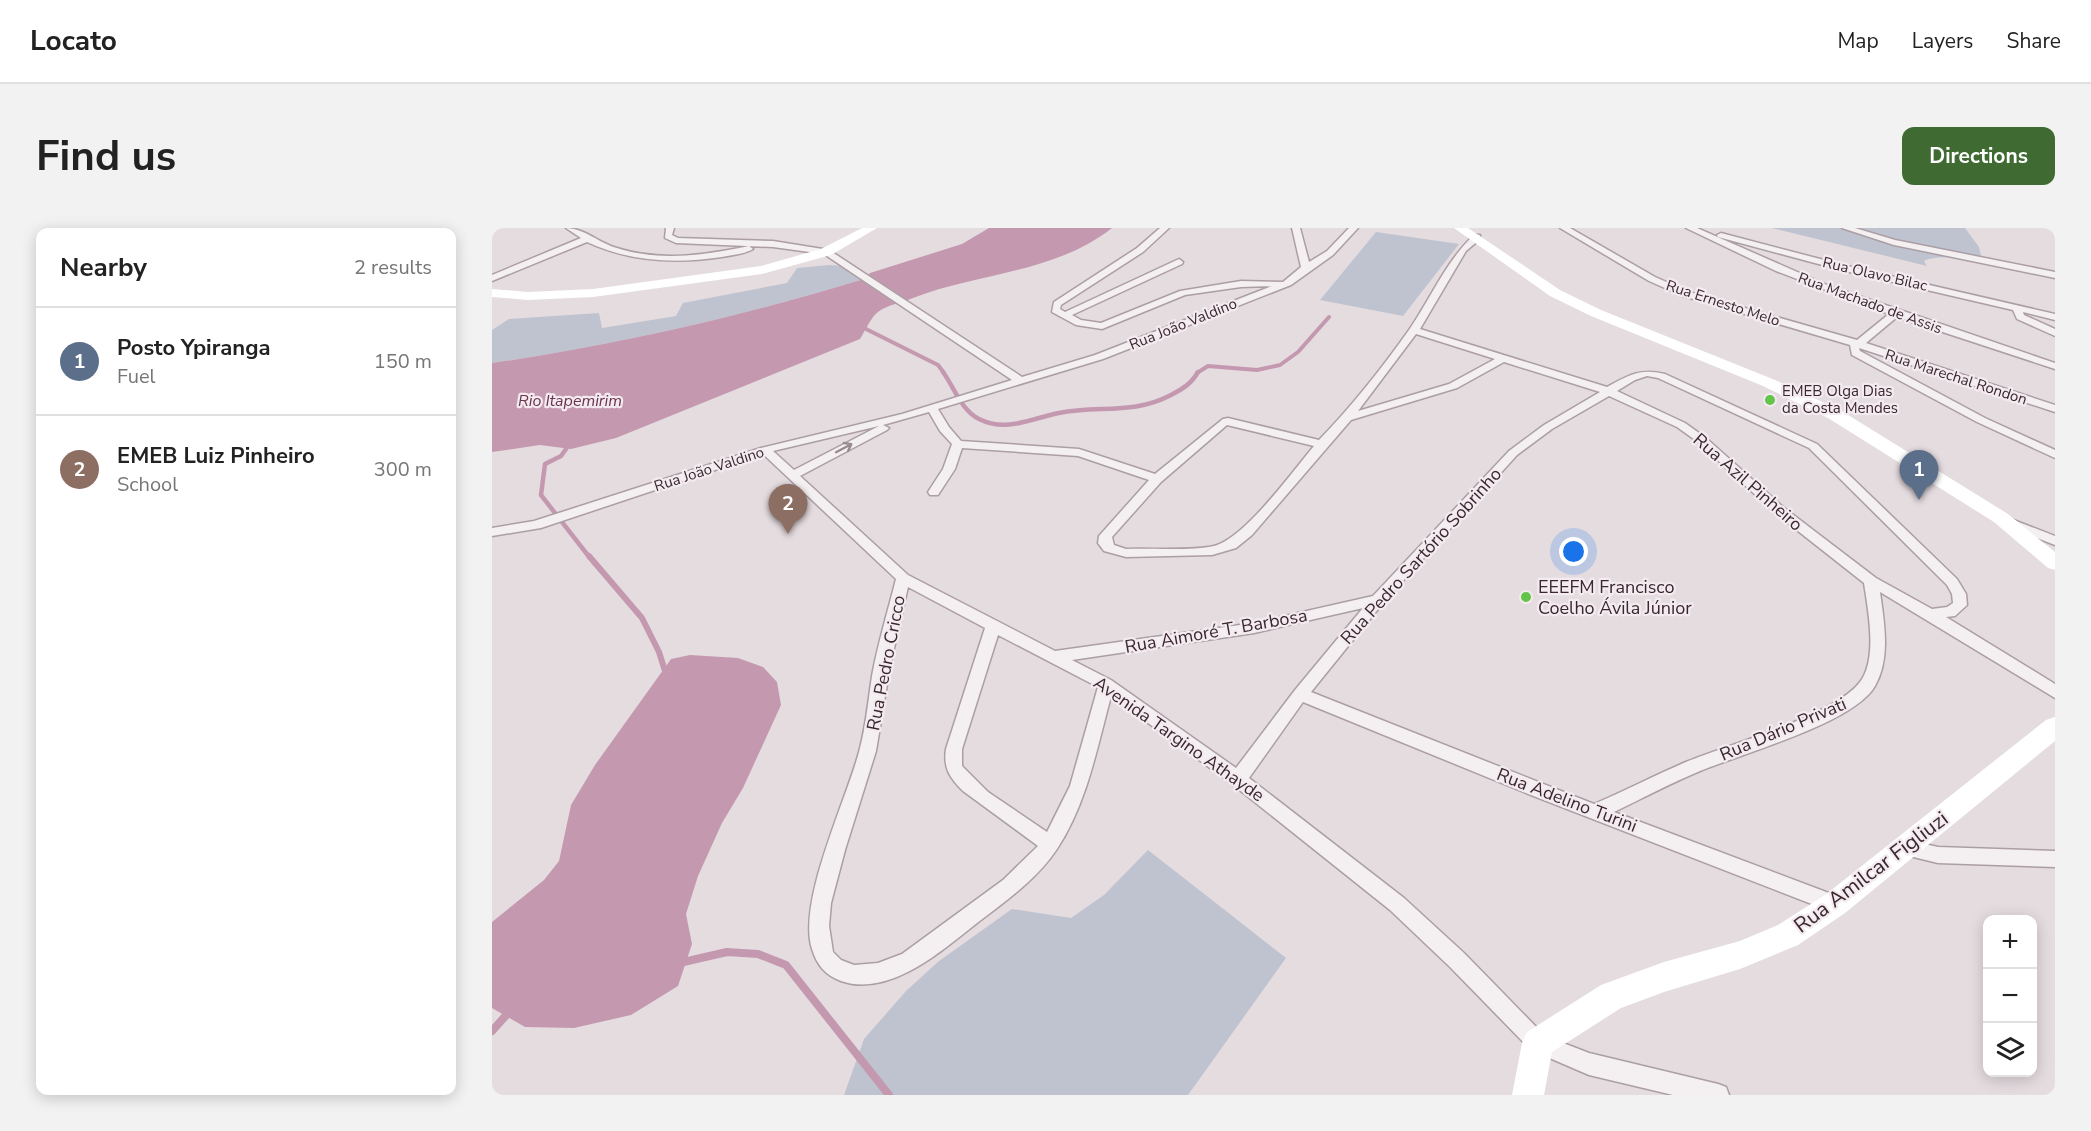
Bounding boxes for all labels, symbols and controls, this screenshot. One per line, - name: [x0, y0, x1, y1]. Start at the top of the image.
- text: Locato: [30, 22, 117, 60]
- text: Map: [1837, 27, 1879, 55]
- text: Layers: [1912, 27, 1973, 55]
- text: Share: [2006, 27, 2061, 55]
- button: Directions: [1902, 127, 2055, 185]
- text: Find us: [36, 128, 176, 185]
- text: Nearby: [60, 250, 147, 285]
- street label: Rua Olavo Bilac: [1821, 252, 1929, 296]
- text: 2 results: [354, 254, 432, 281]
- street label: Rua Machado de Assis: [1795, 268, 1945, 338]
- street label: Rua Ernesto Melo: [1663, 275, 1783, 331]
- street label: Rua João Valdino: [1126, 293, 1240, 355]
- text: Posto Ypiranga: [117, 333, 270, 363]
- street label: Rua Marechal Rondon: [1882, 345, 2030, 409]
- text: 1: [74, 348, 86, 375]
- text: 150 m: [374, 348, 432, 375]
- text: Fuel: [117, 363, 156, 390]
- place label: EMEB Olga Dias da Costa Mendes: [1782, 381, 1898, 418]
- water label: Rio Itapemirim: [518, 390, 622, 412]
- marker: EMEB Olga Dias da Costa Mendes: [1763, 393, 1777, 407]
- street label: Rua Azil Pinheiro: [1688, 428, 1808, 536]
- text: EMEB Luiz Pinheiro: [117, 441, 315, 471]
- street label: Rua João Valdino: [651, 442, 767, 496]
- one-way arrow: [835, 442, 852, 454]
- pin: 1: [1900, 450, 1938, 500]
- text: 2: [74, 456, 86, 483]
- text: 300 m: [374, 456, 432, 483]
- street label: Rua Pedro Sartório Sobrinho: [1335, 463, 1507, 649]
- text: School: [117, 471, 178, 498]
- pin: 2: [768, 484, 808, 534]
- your location: [1559, 537, 1588, 566]
- place label: EEEFM Francisco Coelho Ávila Júnior: [1538, 575, 1692, 620]
- marker: EEEFM Francisco Coelho Ávila Júnior: [1519, 590, 1533, 604]
- street label: Rua Pedro Cricco: [861, 593, 911, 733]
- street label: Rua Aimoré T. Barbosa: [1123, 603, 1309, 659]
- street label: Avenida Targino Athayde: [1089, 671, 1269, 807]
- street label: Rua Dário Privati: [1716, 692, 1850, 766]
- street label: Rua Adelino Turini: [1493, 762, 1641, 838]
- street label: Rua Amilcar Figliuzi: [1788, 805, 1954, 939]
- map controls: [1983, 915, 2037, 1077]
- button: +: [1983, 915, 2037, 969]
- button: −: [1983, 969, 2037, 1023]
- button: layers: [1983, 1023, 2037, 1077]

